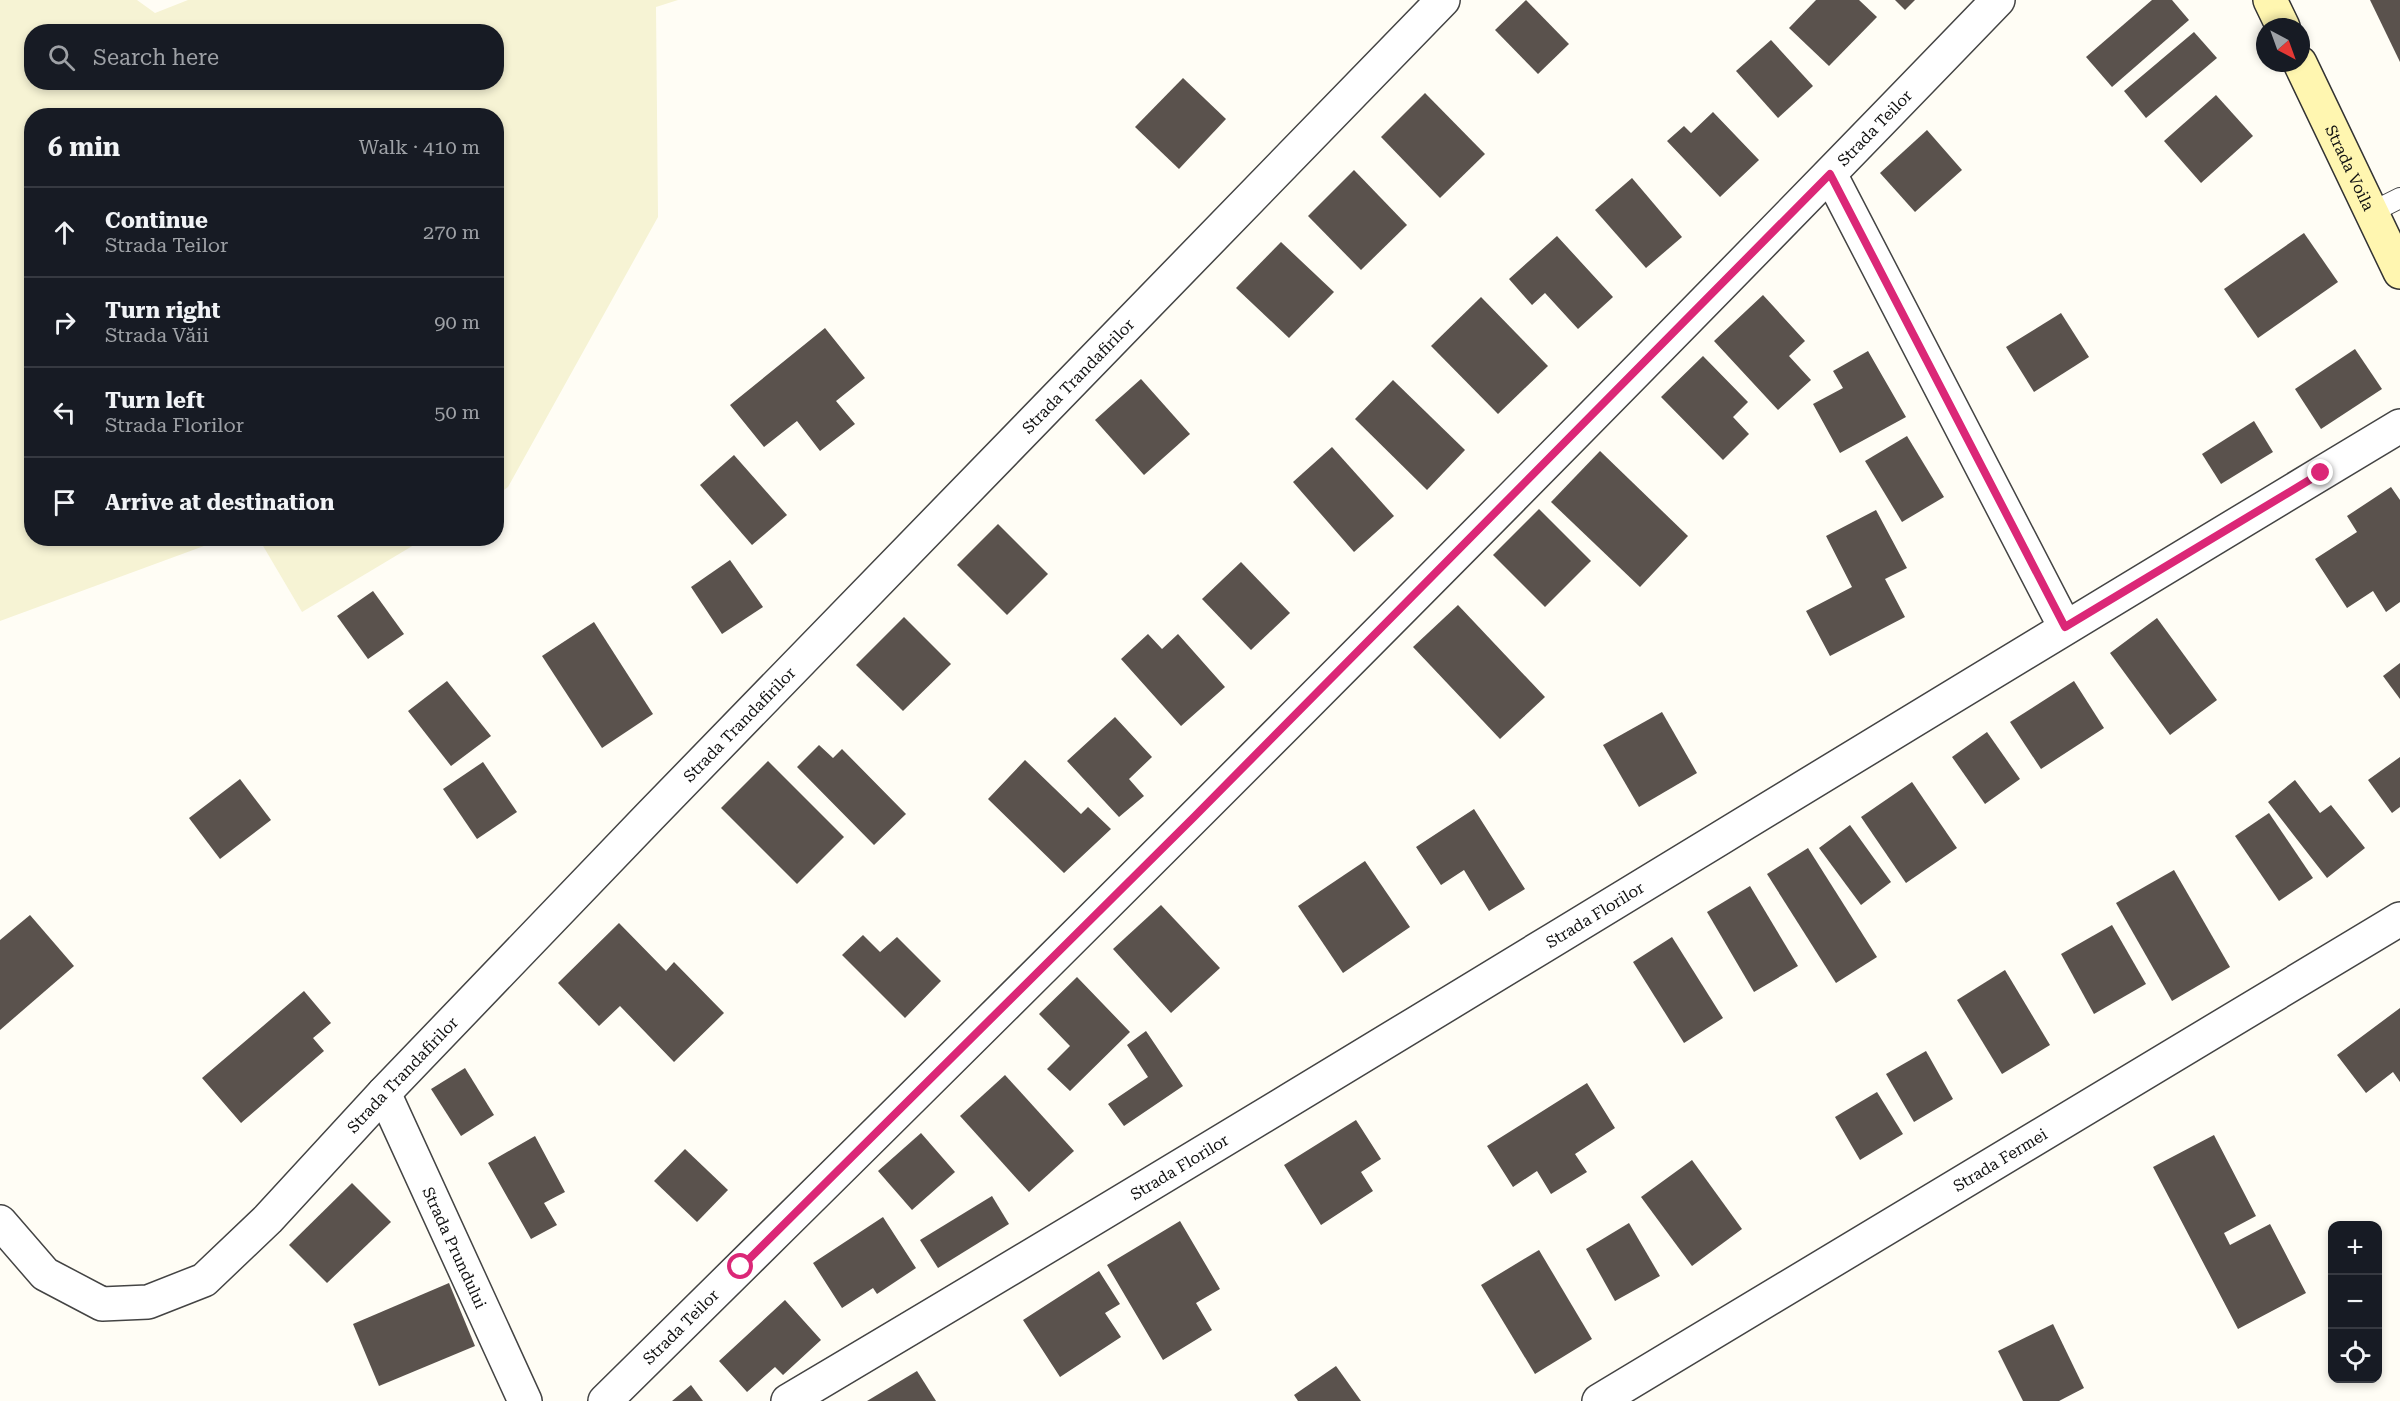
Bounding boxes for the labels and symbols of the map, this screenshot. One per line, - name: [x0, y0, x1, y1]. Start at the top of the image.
- north arrow: [2256, 18, 2310, 72]
- street label: Strada Teilor: [1834, 86, 1916, 170]
- street label: Strada Voila: [2321, 122, 2378, 214]
- street label: Strada Trandafirilor: [1018, 314, 1138, 437]
- route end: [2307, 459, 2333, 485]
- street label: Strada Trandafirilor: [679, 663, 800, 786]
- street label: Strada Florilor: [1543, 878, 1648, 952]
- street label: Strada Trandafirilor: [343, 1013, 462, 1137]
- street label: Strada Fermei: [1950, 1125, 2051, 1196]
- street label: Strada Florilor: [1127, 1130, 1232, 1204]
- street label: Strada Prundului: [418, 1184, 490, 1311]
- route start: [727, 1253, 753, 1279]
- street label: Strada Teilor: [639, 1285, 723, 1368]

